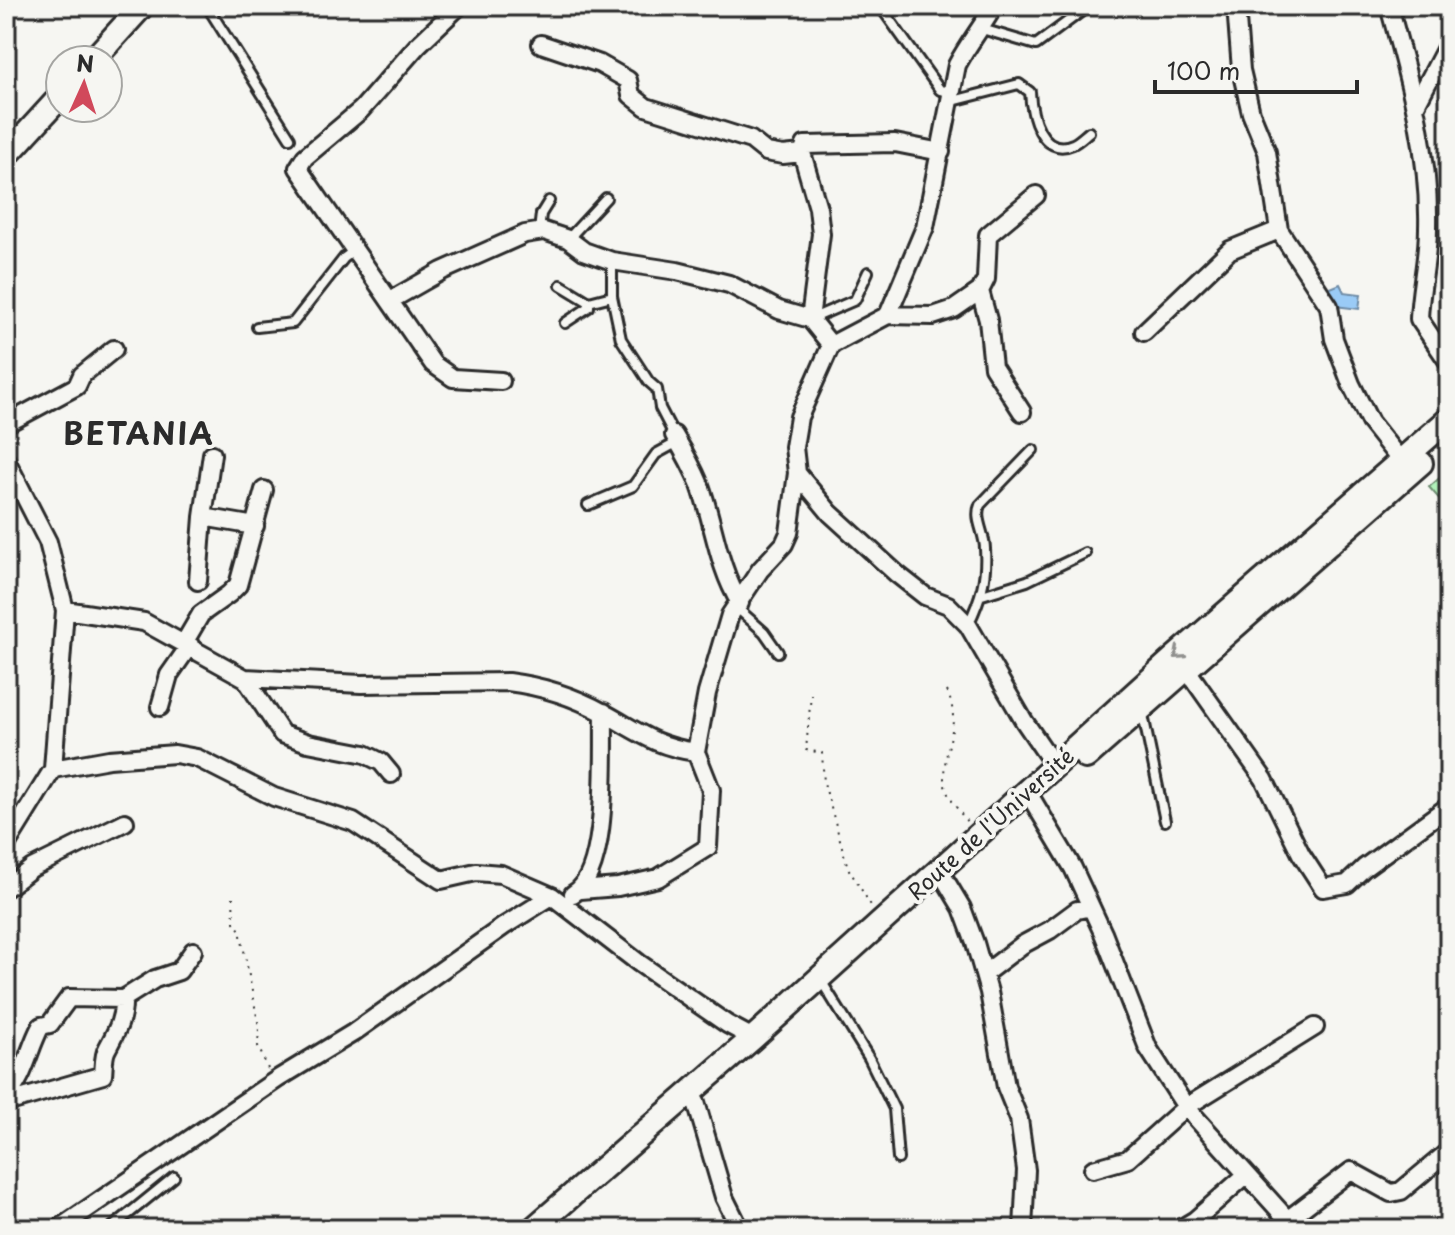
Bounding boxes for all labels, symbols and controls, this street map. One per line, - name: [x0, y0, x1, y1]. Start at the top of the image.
- north arrow: [44, 44, 124, 124]
- scale bar: [1155, 44, 1357, 94]
- text: N: [76, 46, 95, 79]
- text: 100 m: [1167, 52, 1240, 88]
- district label: BETANIA: [63, 410, 215, 455]
- one-way arrow: [1174, 644, 1188, 659]
- street label: Route de l'Université: [899, 739, 1081, 907]

